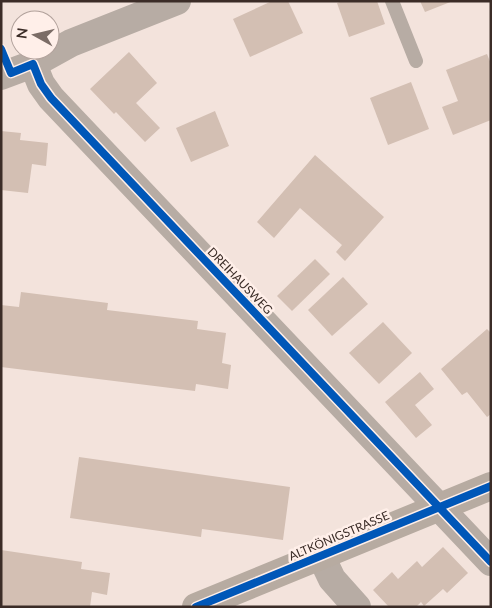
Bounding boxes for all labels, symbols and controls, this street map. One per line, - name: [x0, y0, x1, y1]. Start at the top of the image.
- north arrow: [10, 10, 60, 60]
- text: N: [12, 27, 31, 40]
- street label: DREIHAUSWEG: [205, 244, 276, 317]
- street label: ALTKÖNIGSTRASSE: [286, 508, 391, 563]

